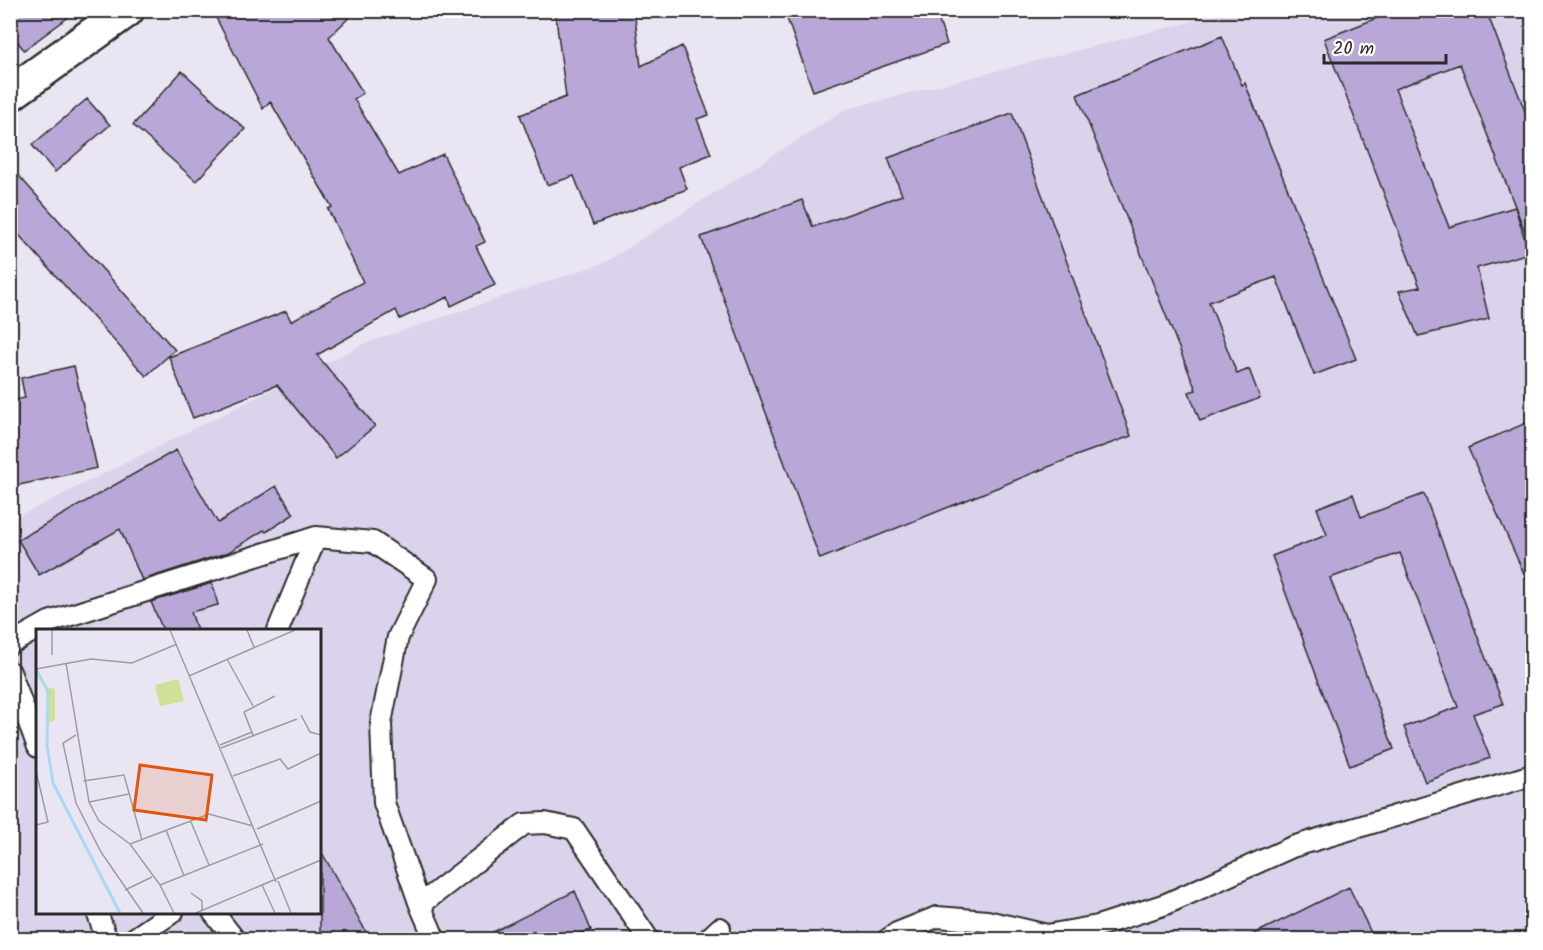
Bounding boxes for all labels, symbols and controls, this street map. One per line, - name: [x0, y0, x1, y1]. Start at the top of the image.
- scale bar: [1324, 27, 1446, 65]
- text: 20 m: [1333, 35, 1374, 64]
- inset map: [36, 629, 321, 914]

